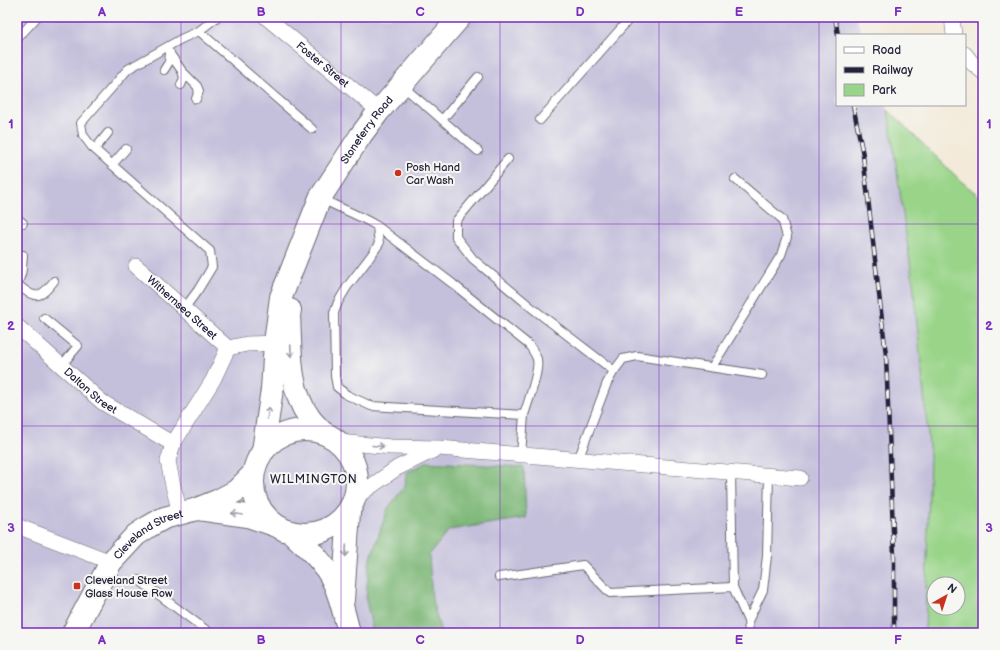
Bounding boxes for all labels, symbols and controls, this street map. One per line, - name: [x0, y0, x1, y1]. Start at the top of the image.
- text: A: [97, 4, 106, 20]
- text: B: [256, 4, 266, 20]
- text: C: [415, 4, 425, 20]
- text: D: [575, 4, 585, 20]
- text: E: [735, 4, 744, 20]
- text: F: [894, 4, 902, 20]
- legend: [836, 34, 966, 106]
- street label: Foster Street: [294, 39, 352, 91]
- text: Road: [872, 43, 901, 58]
- text: Railway: [872, 63, 914, 78]
- text: Park: [872, 83, 896, 98]
- street label: Stoneferry Road: [338, 94, 396, 166]
- text: 1: [8, 116, 14, 132]
- text: 1: [986, 116, 992, 132]
- place label: Posh Hand Car Wash: [406, 161, 460, 187]
- marker: Posh Hand Car Wash: [393, 168, 403, 178]
- street label: Withernsea Street: [144, 273, 220, 343]
- text: 2: [7, 318, 15, 334]
- text: 2: [985, 318, 993, 334]
- one-way arrow: [288, 344, 295, 357]
- street label: Dalton Street: [61, 365, 120, 417]
- one-way arrow: [264, 407, 272, 420]
- one-way arrow: [371, 442, 384, 449]
- district label: WILMINGTON: [270, 472, 358, 487]
- street label: Cleveland Street: [111, 507, 185, 562]
- one-way arrow: [231, 510, 244, 518]
- text: 3: [7, 520, 15, 536]
- text: 3: [985, 520, 993, 536]
- one-way arrow: [343, 544, 350, 557]
- place label: Cleveland Street Glass House Row: [85, 574, 173, 600]
- north arrow: [926, 576, 966, 616]
- marker: Cleveland Street Glass House Row: [72, 581, 82, 591]
- text: N: [945, 581, 959, 596]
- text: A: [97, 632, 106, 648]
- text: B: [256, 632, 266, 648]
- text: C: [415, 632, 425, 648]
- text: D: [575, 632, 585, 648]
- text: E: [735, 632, 744, 648]
- text: F: [894, 632, 902, 648]

